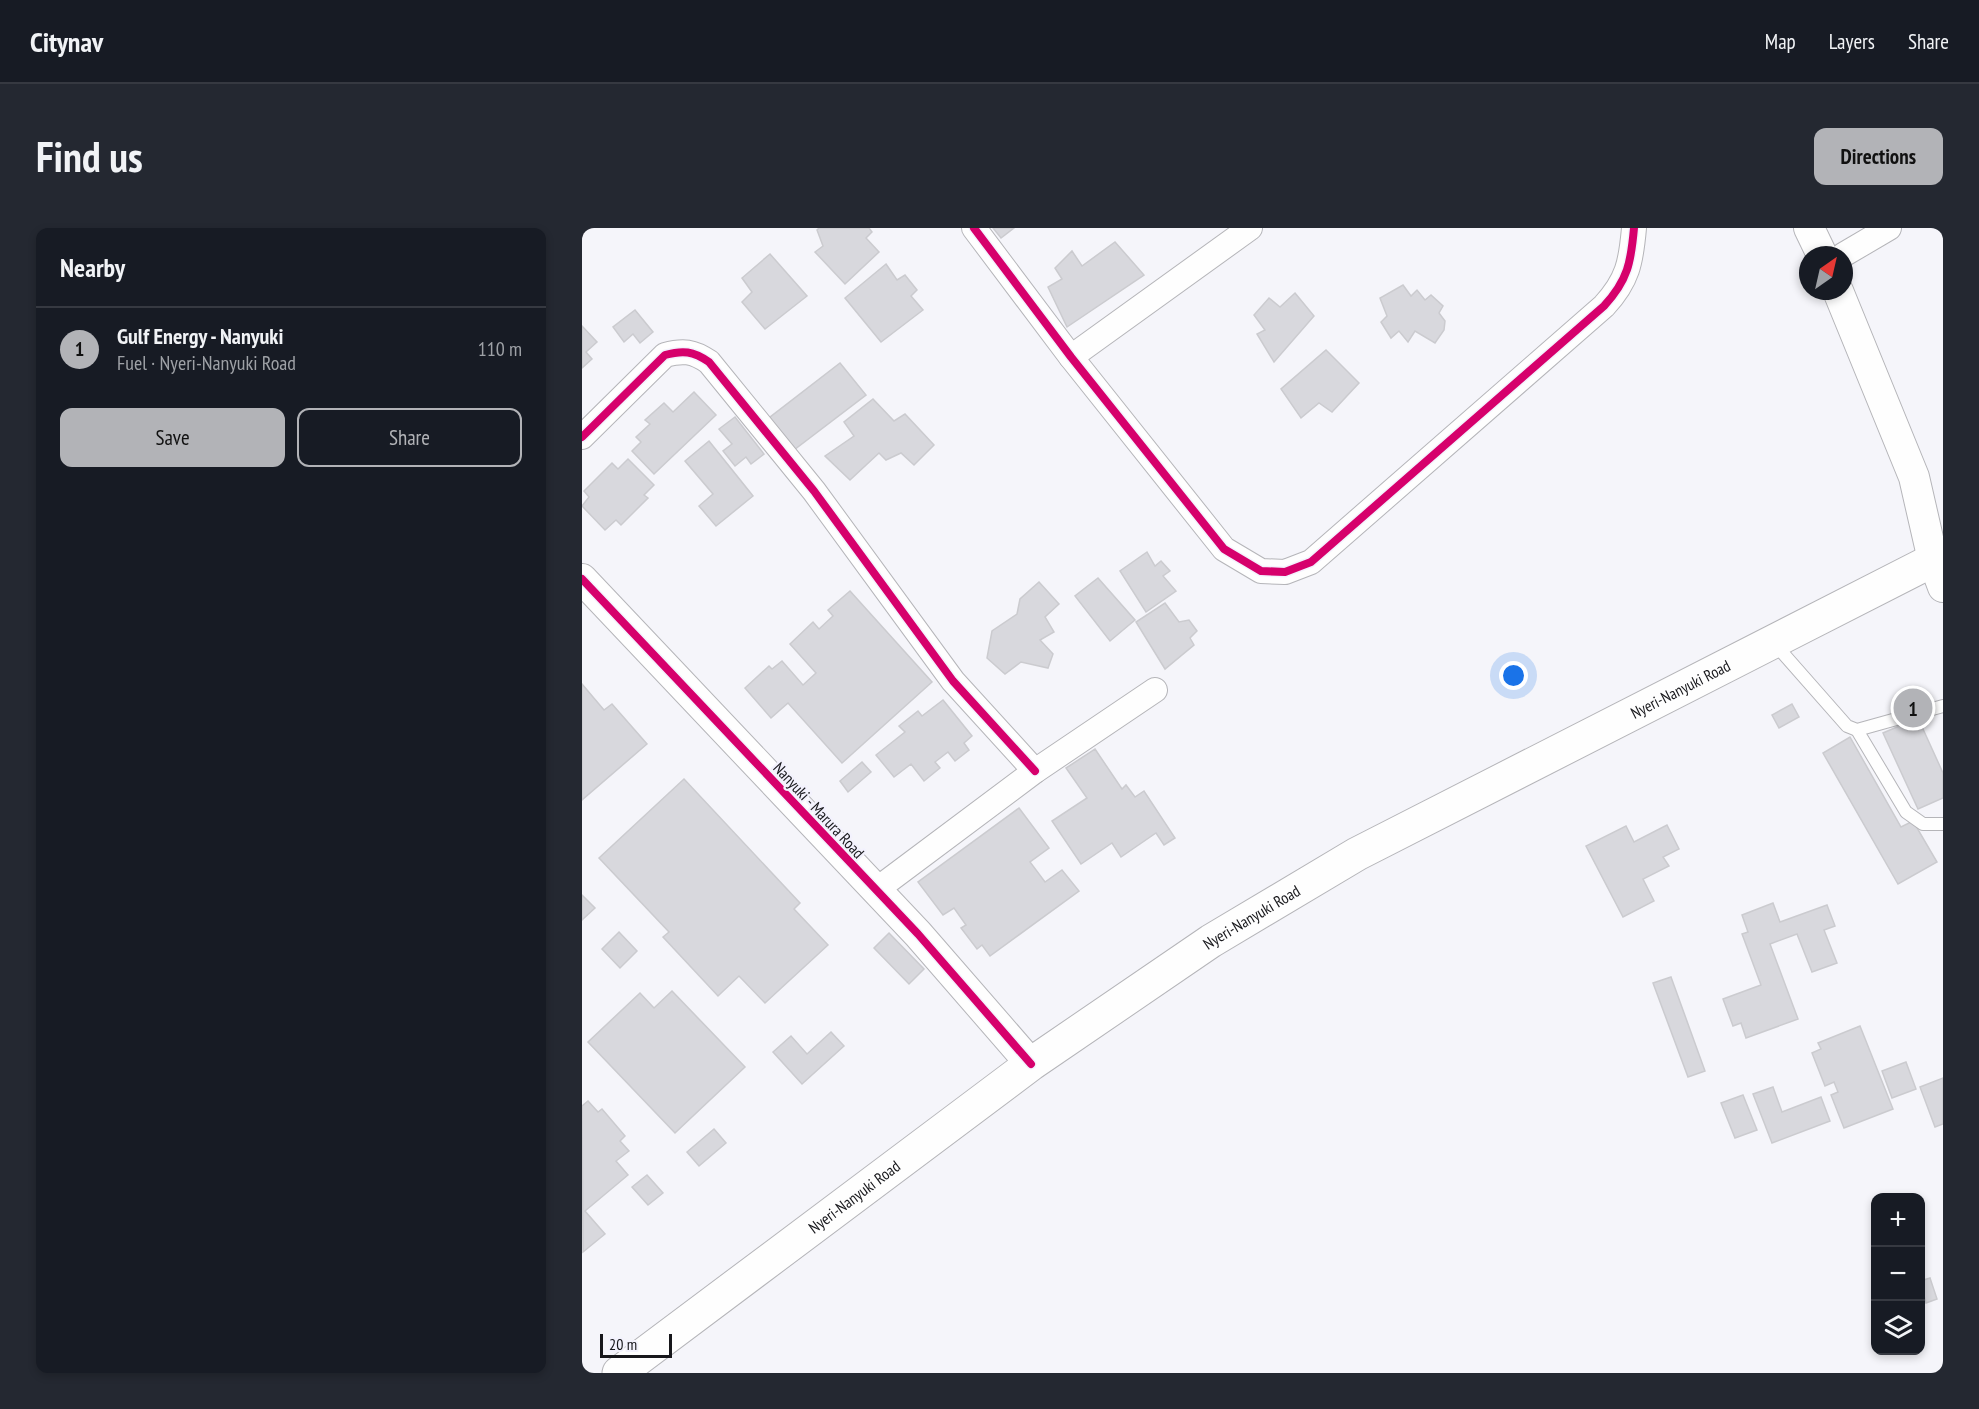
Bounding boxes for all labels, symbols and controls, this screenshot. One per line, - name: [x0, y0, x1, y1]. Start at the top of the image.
- text: Citynav: [30, 23, 103, 60]
- text: Map: [1765, 28, 1796, 55]
- text: Layers: [1829, 28, 1875, 55]
- text: Share: [1908, 28, 1949, 55]
- button: Directions: [1814, 128, 1943, 185]
- text: Find us: [36, 129, 143, 184]
- north arrow: [1799, 246, 1853, 300]
- text: Nearby: [60, 251, 125, 284]
- text: Gulf Energy - Nanyuki: [117, 322, 283, 350]
- text: 1: [75, 336, 84, 362]
- text: 110 m: [478, 336, 522, 362]
- text: Fuel · Nyeri-Nanyuki Road: [117, 350, 296, 376]
- button: Save: [60, 408, 285, 467]
- button: Share: [297, 408, 522, 467]
- street label: Nyeri-Nanyuki Road: [1627, 655, 1734, 723]
- your location: [1499, 661, 1528, 690]
- pin: 1: [1894, 686, 1932, 730]
- street label: Nanyuki - Marura Road: [769, 758, 869, 862]
- street label: Nyeri-Nanyuki Road: [1199, 880, 1303, 954]
- street label: Nyeri-Nanyuki Road: [805, 1156, 904, 1237]
- map controls: [1871, 1193, 1925, 1355]
- button: +: [1871, 1193, 1925, 1247]
- button: −: [1871, 1247, 1925, 1301]
- button: layers: [1871, 1301, 1925, 1355]
- scale bar: [600, 1331, 672, 1358]
- text: 20 m: [609, 1334, 637, 1354]

